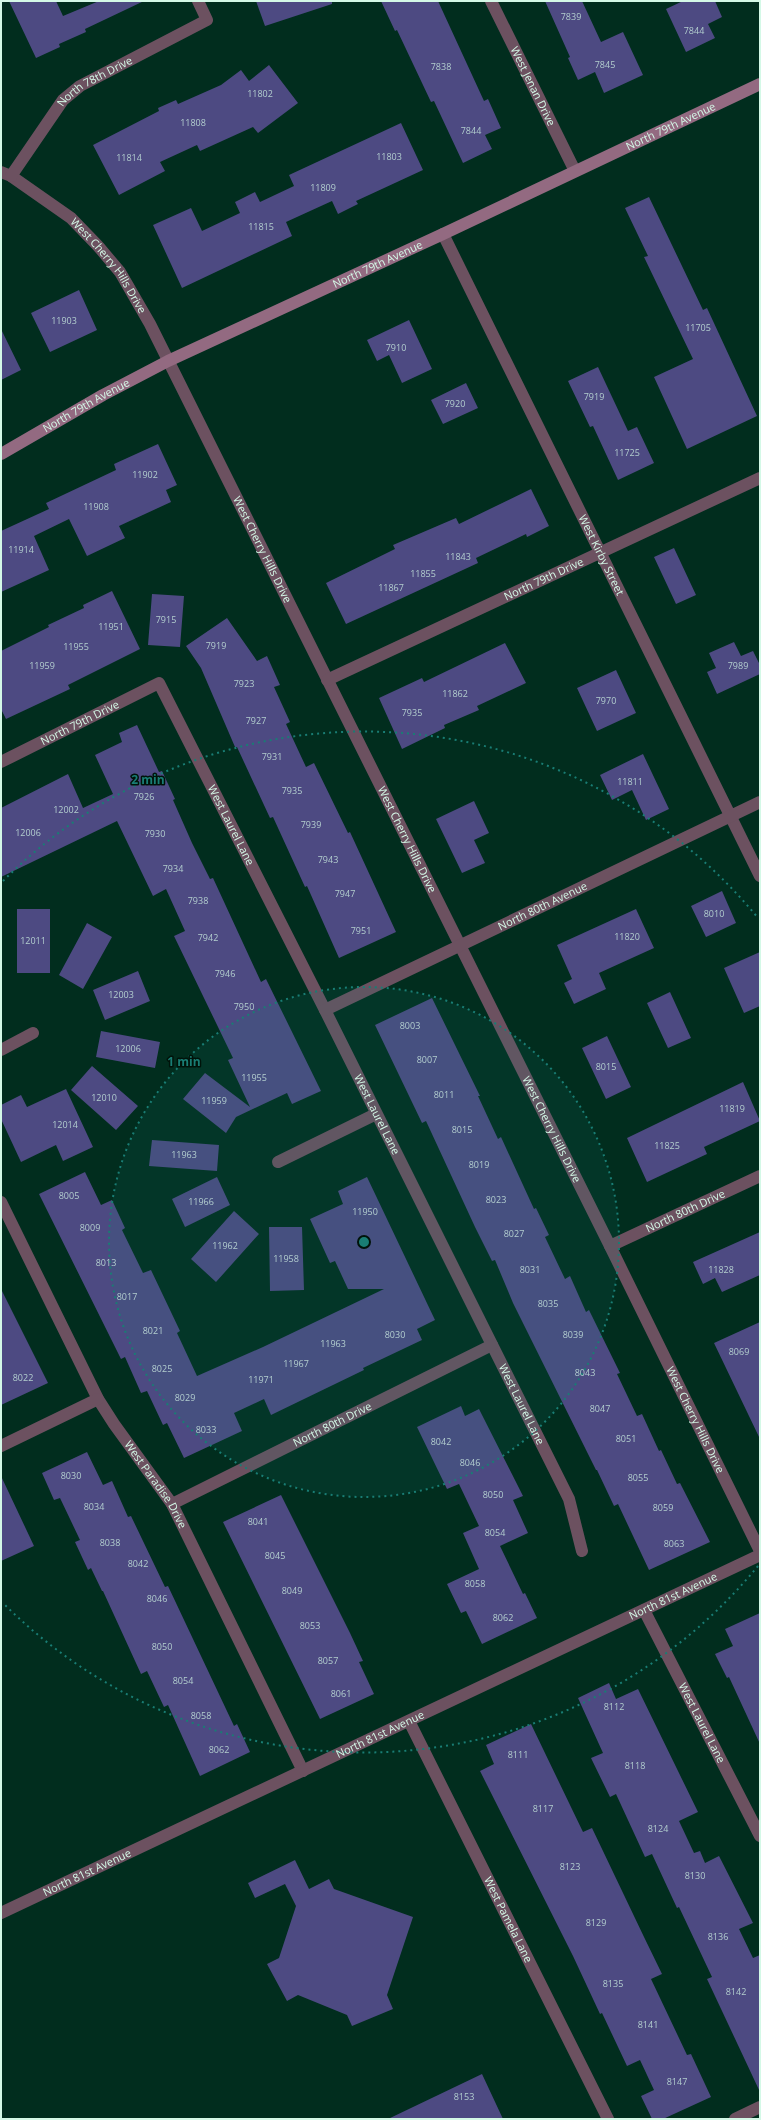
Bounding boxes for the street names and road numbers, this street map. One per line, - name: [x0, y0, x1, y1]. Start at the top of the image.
- street label: West Jenan Drive: [508, 44, 560, 128]
- street label: North 78th Drive: [53, 52, 135, 109]
- street label: North 79th Avenue: [623, 98, 718, 153]
- street label: West Cherry Hills Drive: [68, 214, 150, 316]
- street label: North 79th Avenue: [330, 237, 425, 291]
- street label: North 79th Avenue: [40, 375, 132, 435]
- street label: West Cherry Hills Drive: [230, 493, 296, 605]
- street label: West Kirby Street: [576, 512, 628, 598]
- street label: North 79th Drive: [501, 554, 586, 603]
- street label: North 79th Drive: [38, 696, 121, 748]
- street label: West Laurel Lane: [205, 782, 258, 868]
- street label: West Cherry Hills Drive: [375, 783, 440, 895]
- street label: North 80th Avenue: [495, 878, 589, 933]
- street label: West Laurel Lane: [351, 1071, 404, 1157]
- street label: West Cherry Hills Drive: [519, 1073, 585, 1185]
- street label: North 80th Drive: [643, 1185, 727, 1235]
- street label: West Laurel Lane: [496, 1361, 549, 1447]
- street label: West Cherry Hills Drive: [663, 1364, 728, 1475]
- street label: North 80th Drive: [290, 1398, 374, 1450]
- street label: West Paradise Drive: [122, 1437, 191, 1531]
- street label: North 81st Avenue: [626, 1568, 719, 1623]
- street label: West Laurel Lane: [676, 1680, 729, 1765]
- street label: North 81st Avenue: [333, 1707, 426, 1761]
- street label: North 81st Avenue: [40, 1845, 133, 1899]
- street label: West Pamela Lane: [481, 1874, 536, 1965]

